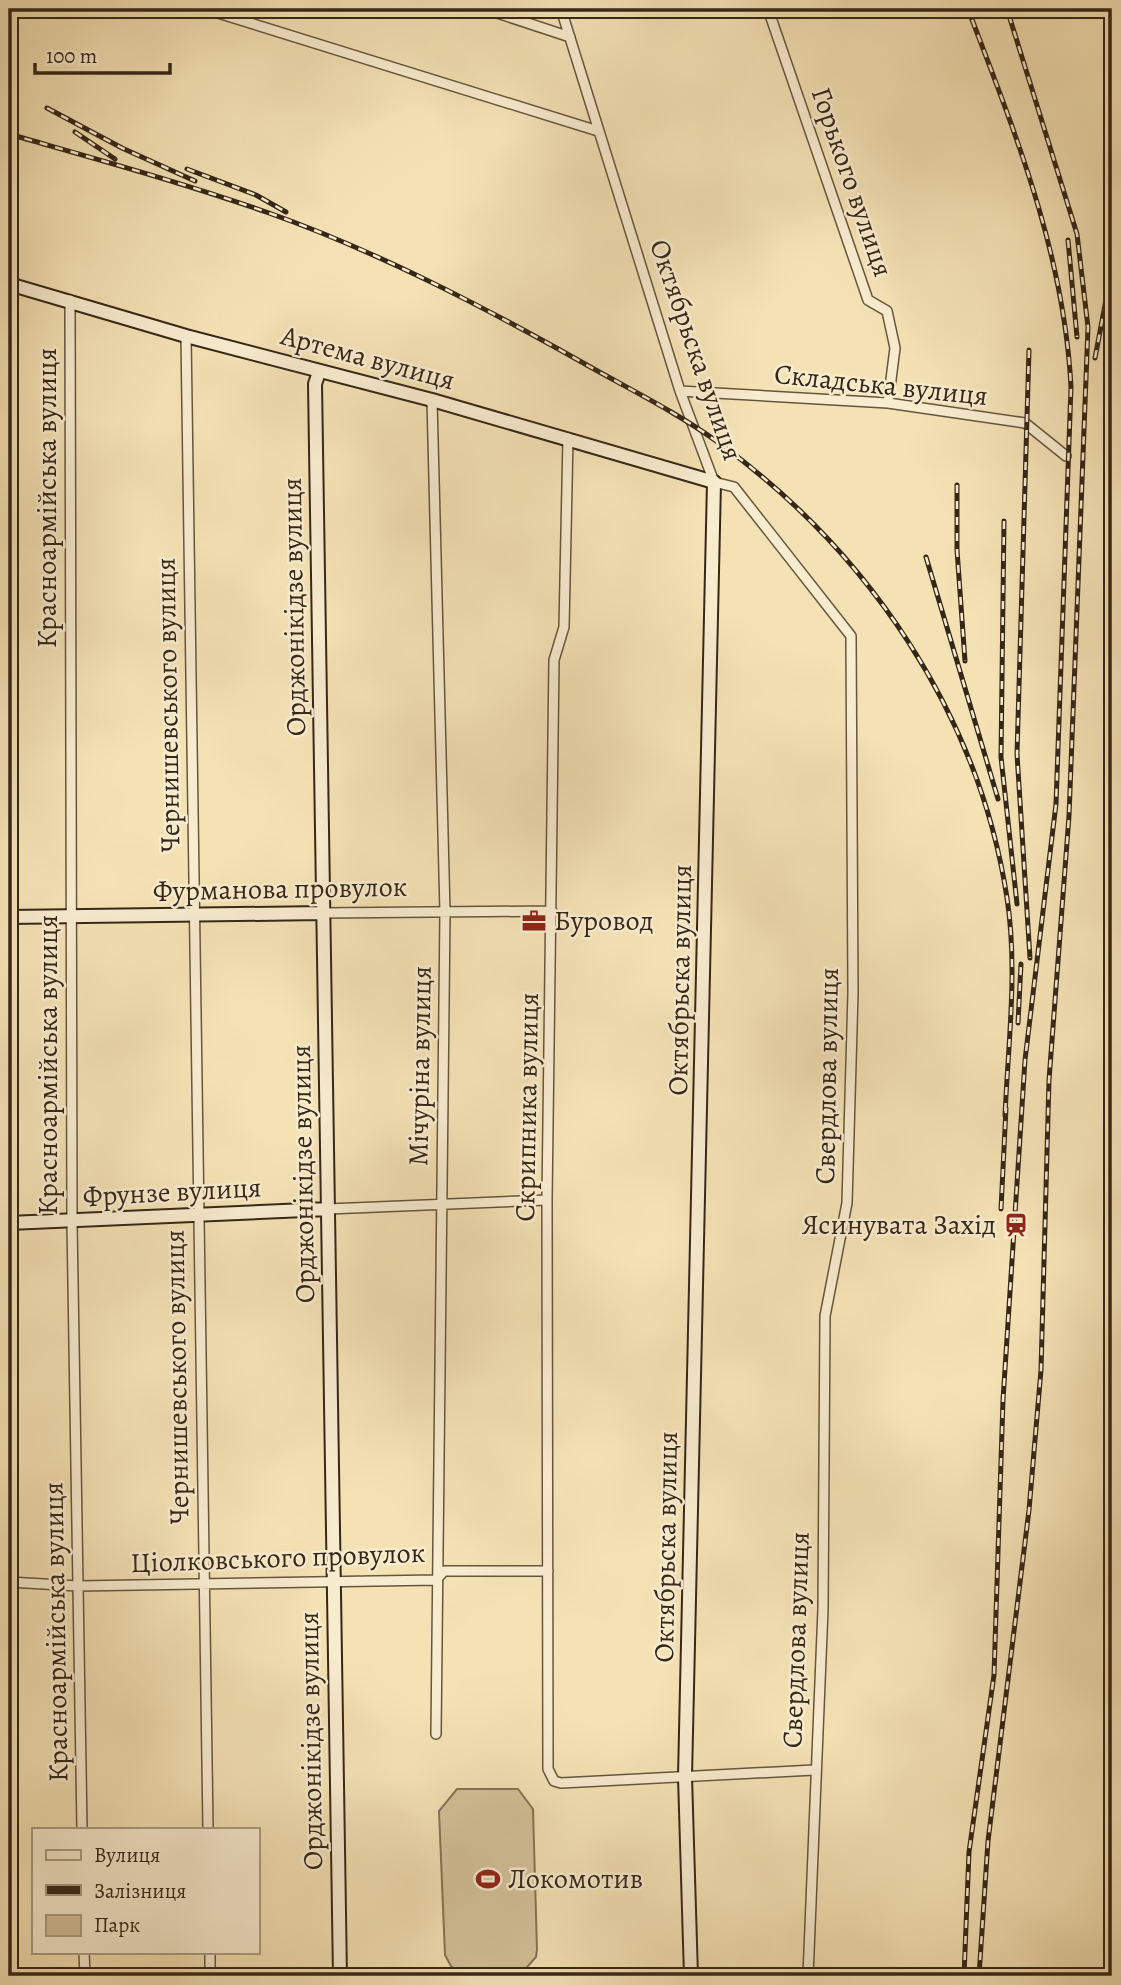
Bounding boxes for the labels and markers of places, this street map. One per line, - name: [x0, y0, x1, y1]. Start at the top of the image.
- place label: Буровод: [554, 902, 654, 940]
- office icon: Буровод: [520, 907, 548, 935]
- place label: Ясинувата Захід: [802, 1206, 996, 1244]
- station icon: Ясинувата Захід: [1002, 1211, 1030, 1239]
- place label: Локомотив: [508, 1860, 643, 1898]
- sports icon: Локомотив: [474, 1865, 502, 1893]

